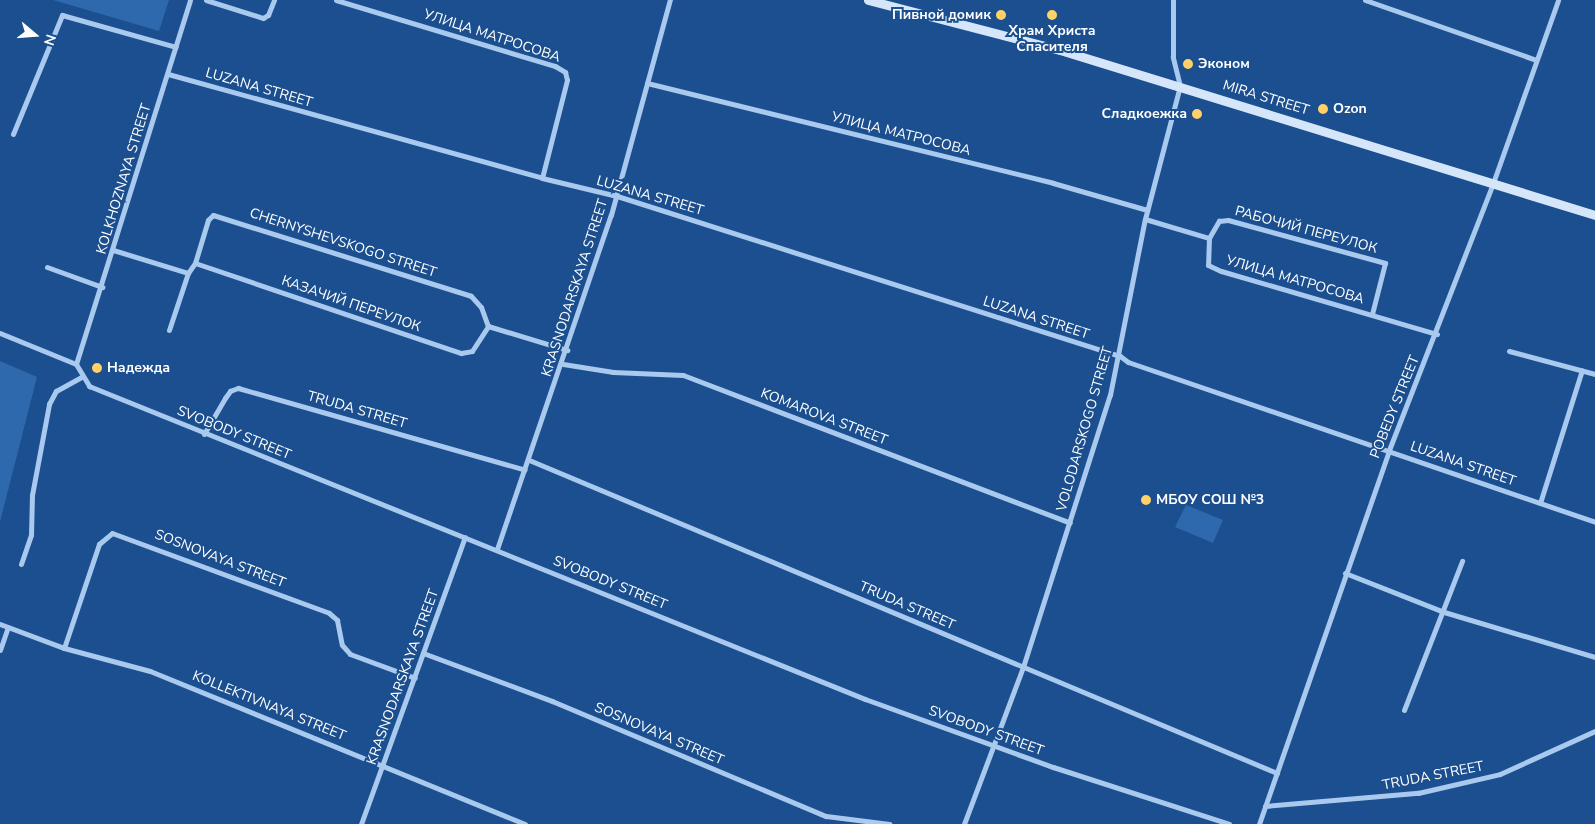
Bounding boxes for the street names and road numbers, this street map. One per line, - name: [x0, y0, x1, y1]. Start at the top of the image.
- street label: УЛИЦА МАТРОСОВА: [421, 6, 563, 66]
- street label: LUZANA STREET: [203, 65, 315, 111]
- street label: MIRA STREET: [1221, 77, 1311, 119]
- street label: KOLKHOZNAYA STREET: [93, 102, 155, 256]
- street label: УЛИЦА МАТРОСОВА: [830, 109, 972, 159]
- street label: LUZANA STREET: [594, 173, 706, 219]
- street label: KRASNODARSKAYA STREET: [538, 197, 612, 379]
- street label: РАБОЧИЙ ПЕРЕУЛОК: [1233, 203, 1379, 257]
- street label: CHERNYSHEVSKOGO STREET: [247, 205, 439, 281]
- street label: УЛИЦА МАТРОСОВА: [1224, 252, 1366, 308]
- street label: КАЗАЧИЙ ПЕРЕУЛОК: [279, 272, 423, 336]
- street label: LUZANA STREET: [981, 293, 1091, 343]
- street label: VOLODARSKOGO STREET: [1053, 345, 1117, 513]
- street label: POBEDY STREET: [1367, 353, 1423, 461]
- street label: KOMAROVA STREET: [758, 385, 890, 449]
- street label: TRUDA STREET: [305, 388, 409, 432]
- street label: SVOBODY STREET: [175, 402, 293, 464]
- street label: LUZANA STREET: [1408, 438, 1518, 490]
- street label: SOSNOVAYA STREET: [152, 526, 288, 592]
- street label: SVOBODY STREET: [551, 552, 669, 614]
- street label: TRUDA STREET: [856, 578, 958, 634]
- street label: KRASNODARSKAYA STREET: [363, 587, 443, 767]
- street label: KOLLEKTIVNAYA STREET: [190, 667, 348, 745]
- street label: SOSNOVAYA STREET: [592, 699, 726, 769]
- street label: SVOBODY STREET: [926, 702, 1046, 760]
- street label: TRUDA STREET: [1381, 758, 1485, 794]

